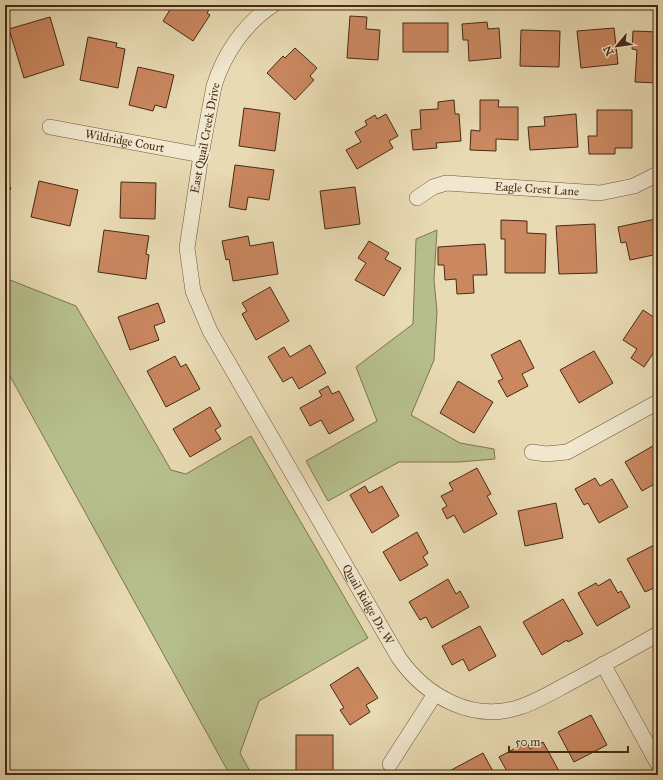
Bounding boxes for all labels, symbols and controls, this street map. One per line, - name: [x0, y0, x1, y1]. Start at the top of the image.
- north arrow: [597, 26, 637, 66]
- text: N: [600, 43, 617, 58]
- street label: East Quail Creek Drive: [187, 81, 223, 195]
- street label: Wildridge Court: [84, 127, 166, 155]
- street label: Eagle Crest Lane: [494, 179, 579, 199]
- street label: Quail Ridge Dr. W: [339, 562, 397, 647]
- scale bar: [509, 728, 628, 754]
- text: 50 m: [515, 735, 540, 749]

